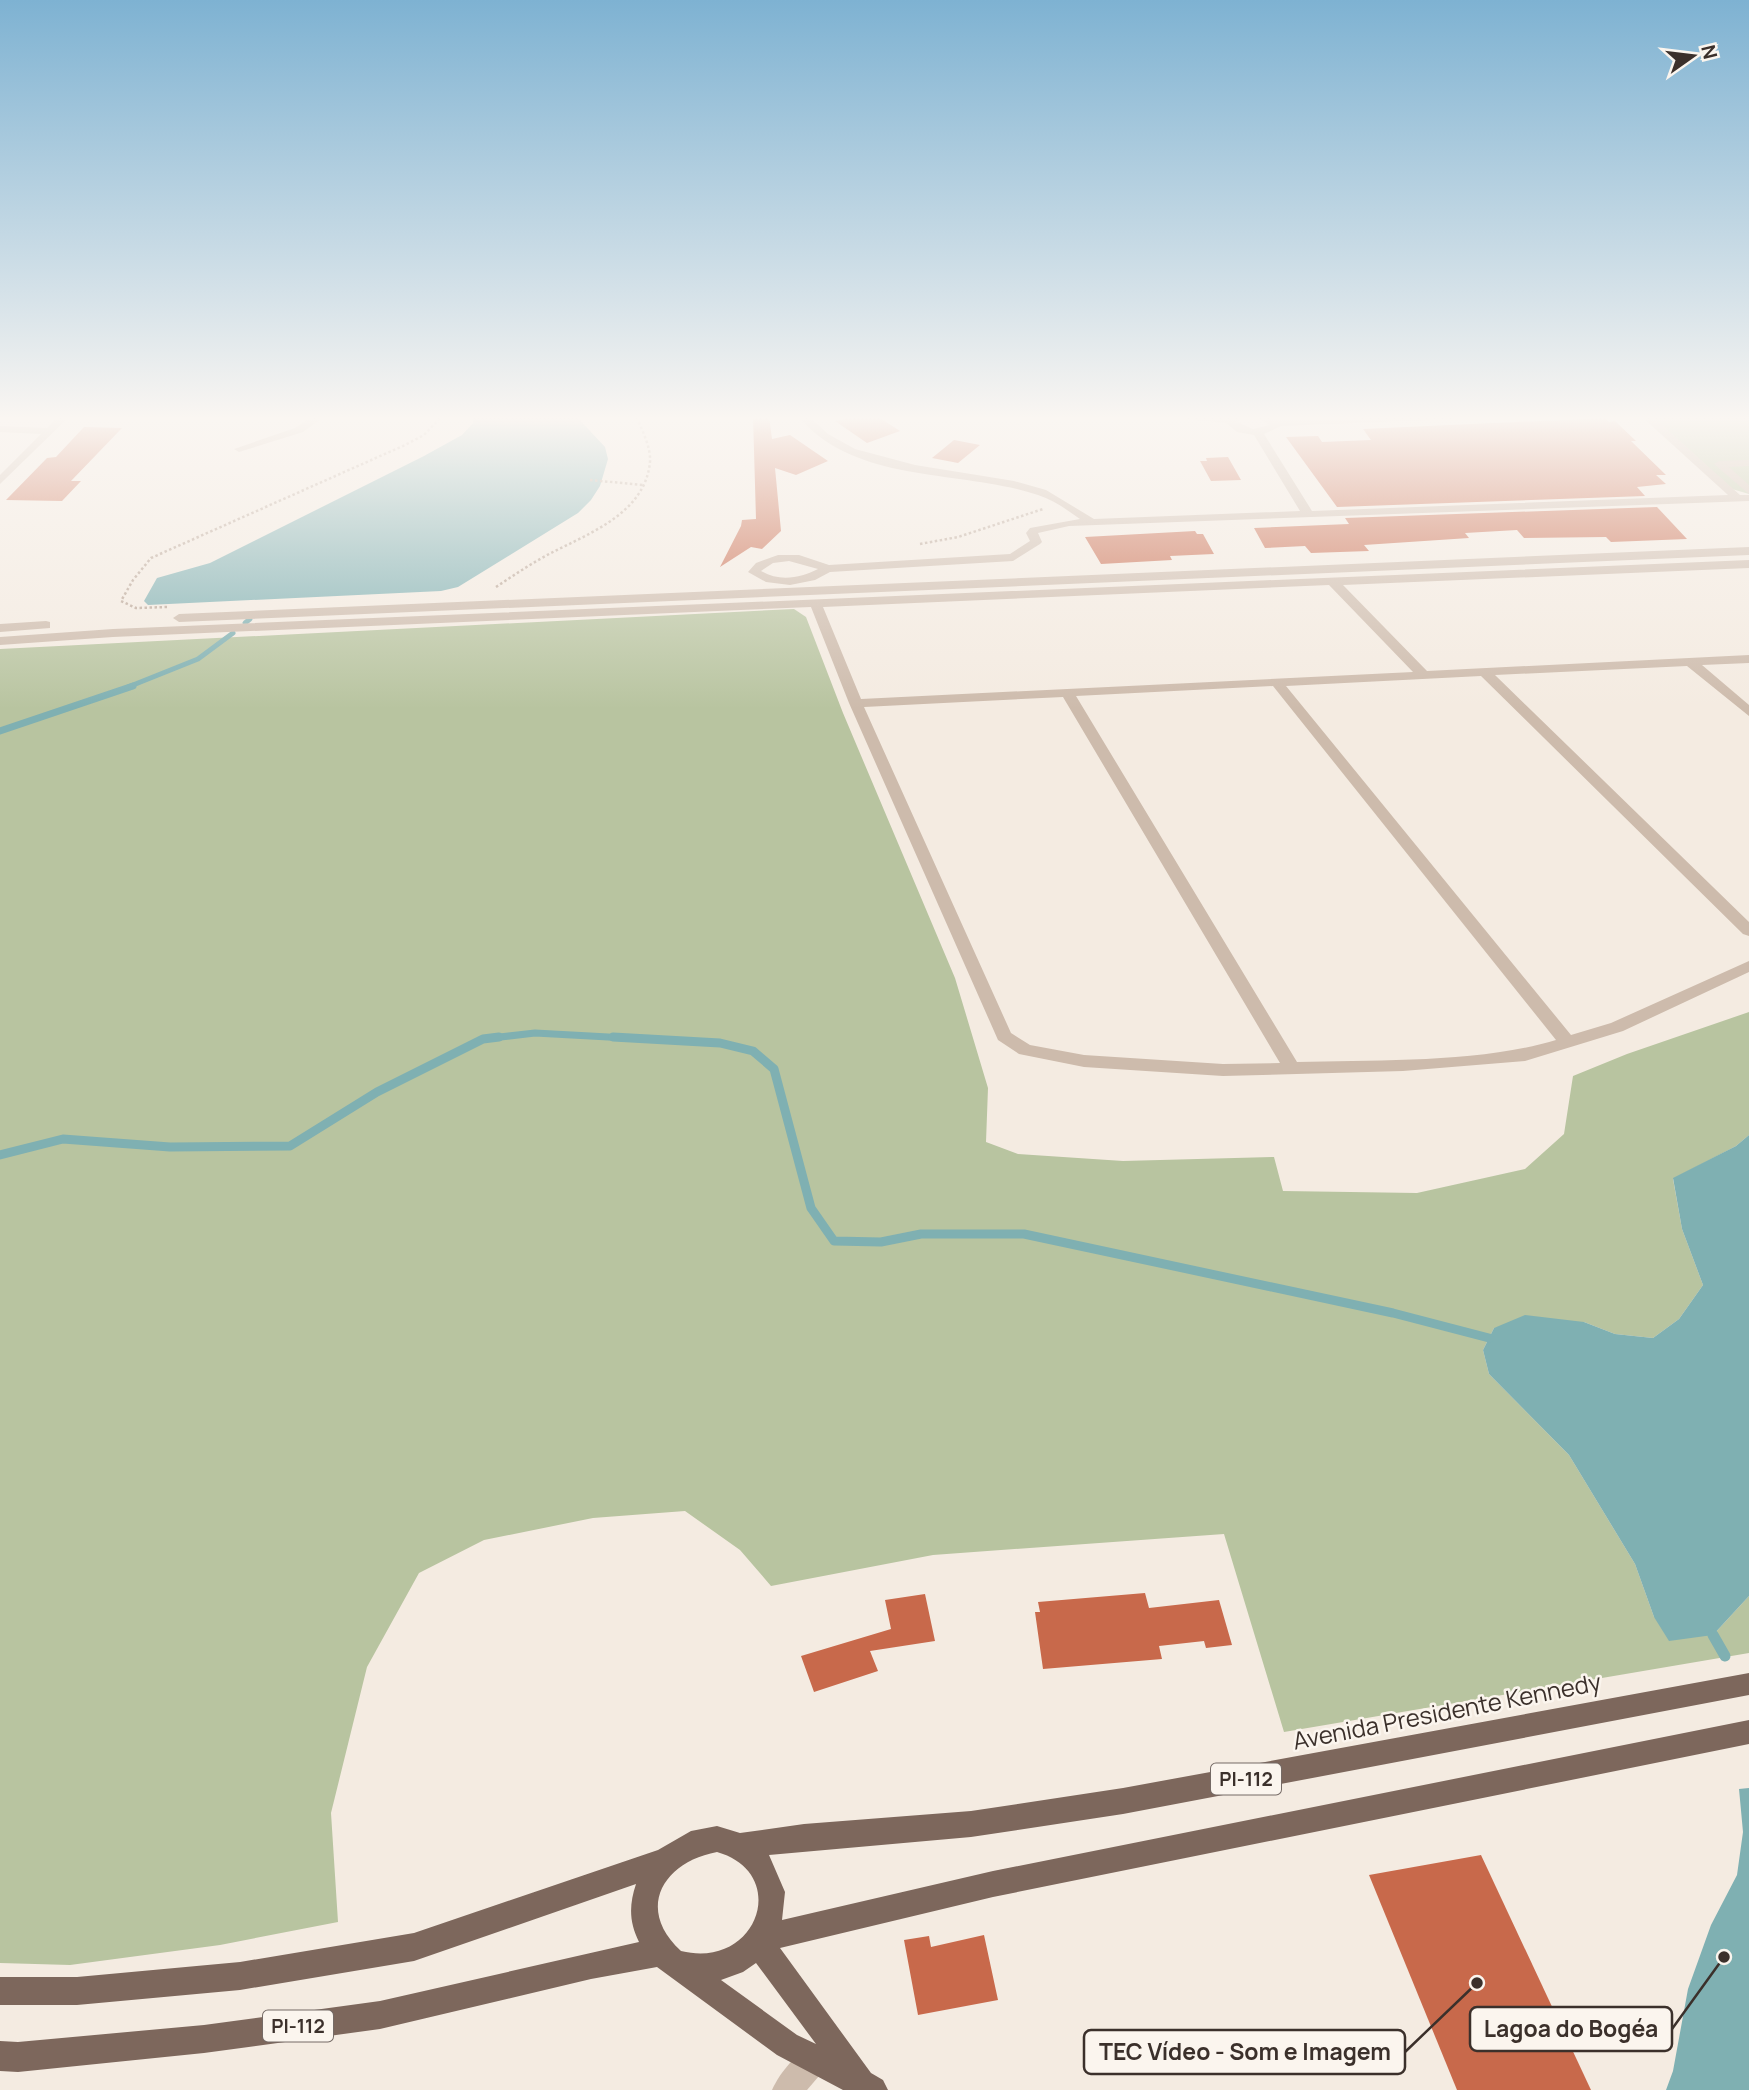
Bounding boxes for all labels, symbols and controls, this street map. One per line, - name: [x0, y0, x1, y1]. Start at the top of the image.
- north arrow: [1658, 21, 1728, 91]
- text: N: [1695, 42, 1724, 62]
- street label: Avenida Presidente Kennedy: [1290, 1664, 1604, 1757]
- road number: PI-112: [1211, 1764, 1281, 1794]
- callout: Lagoa do Bogéa: [1470, 2007, 1672, 2051]
- road number: PI-112: [263, 2010, 333, 2042]
- text: Lagoa do Bogéa: [1484, 2012, 1658, 2044]
- callout: TEC Vídeo - Som e Imagem: [1084, 2030, 1405, 2074]
- text: TEC Vídeo - Som e Imagem: [1099, 2035, 1391, 2067]

